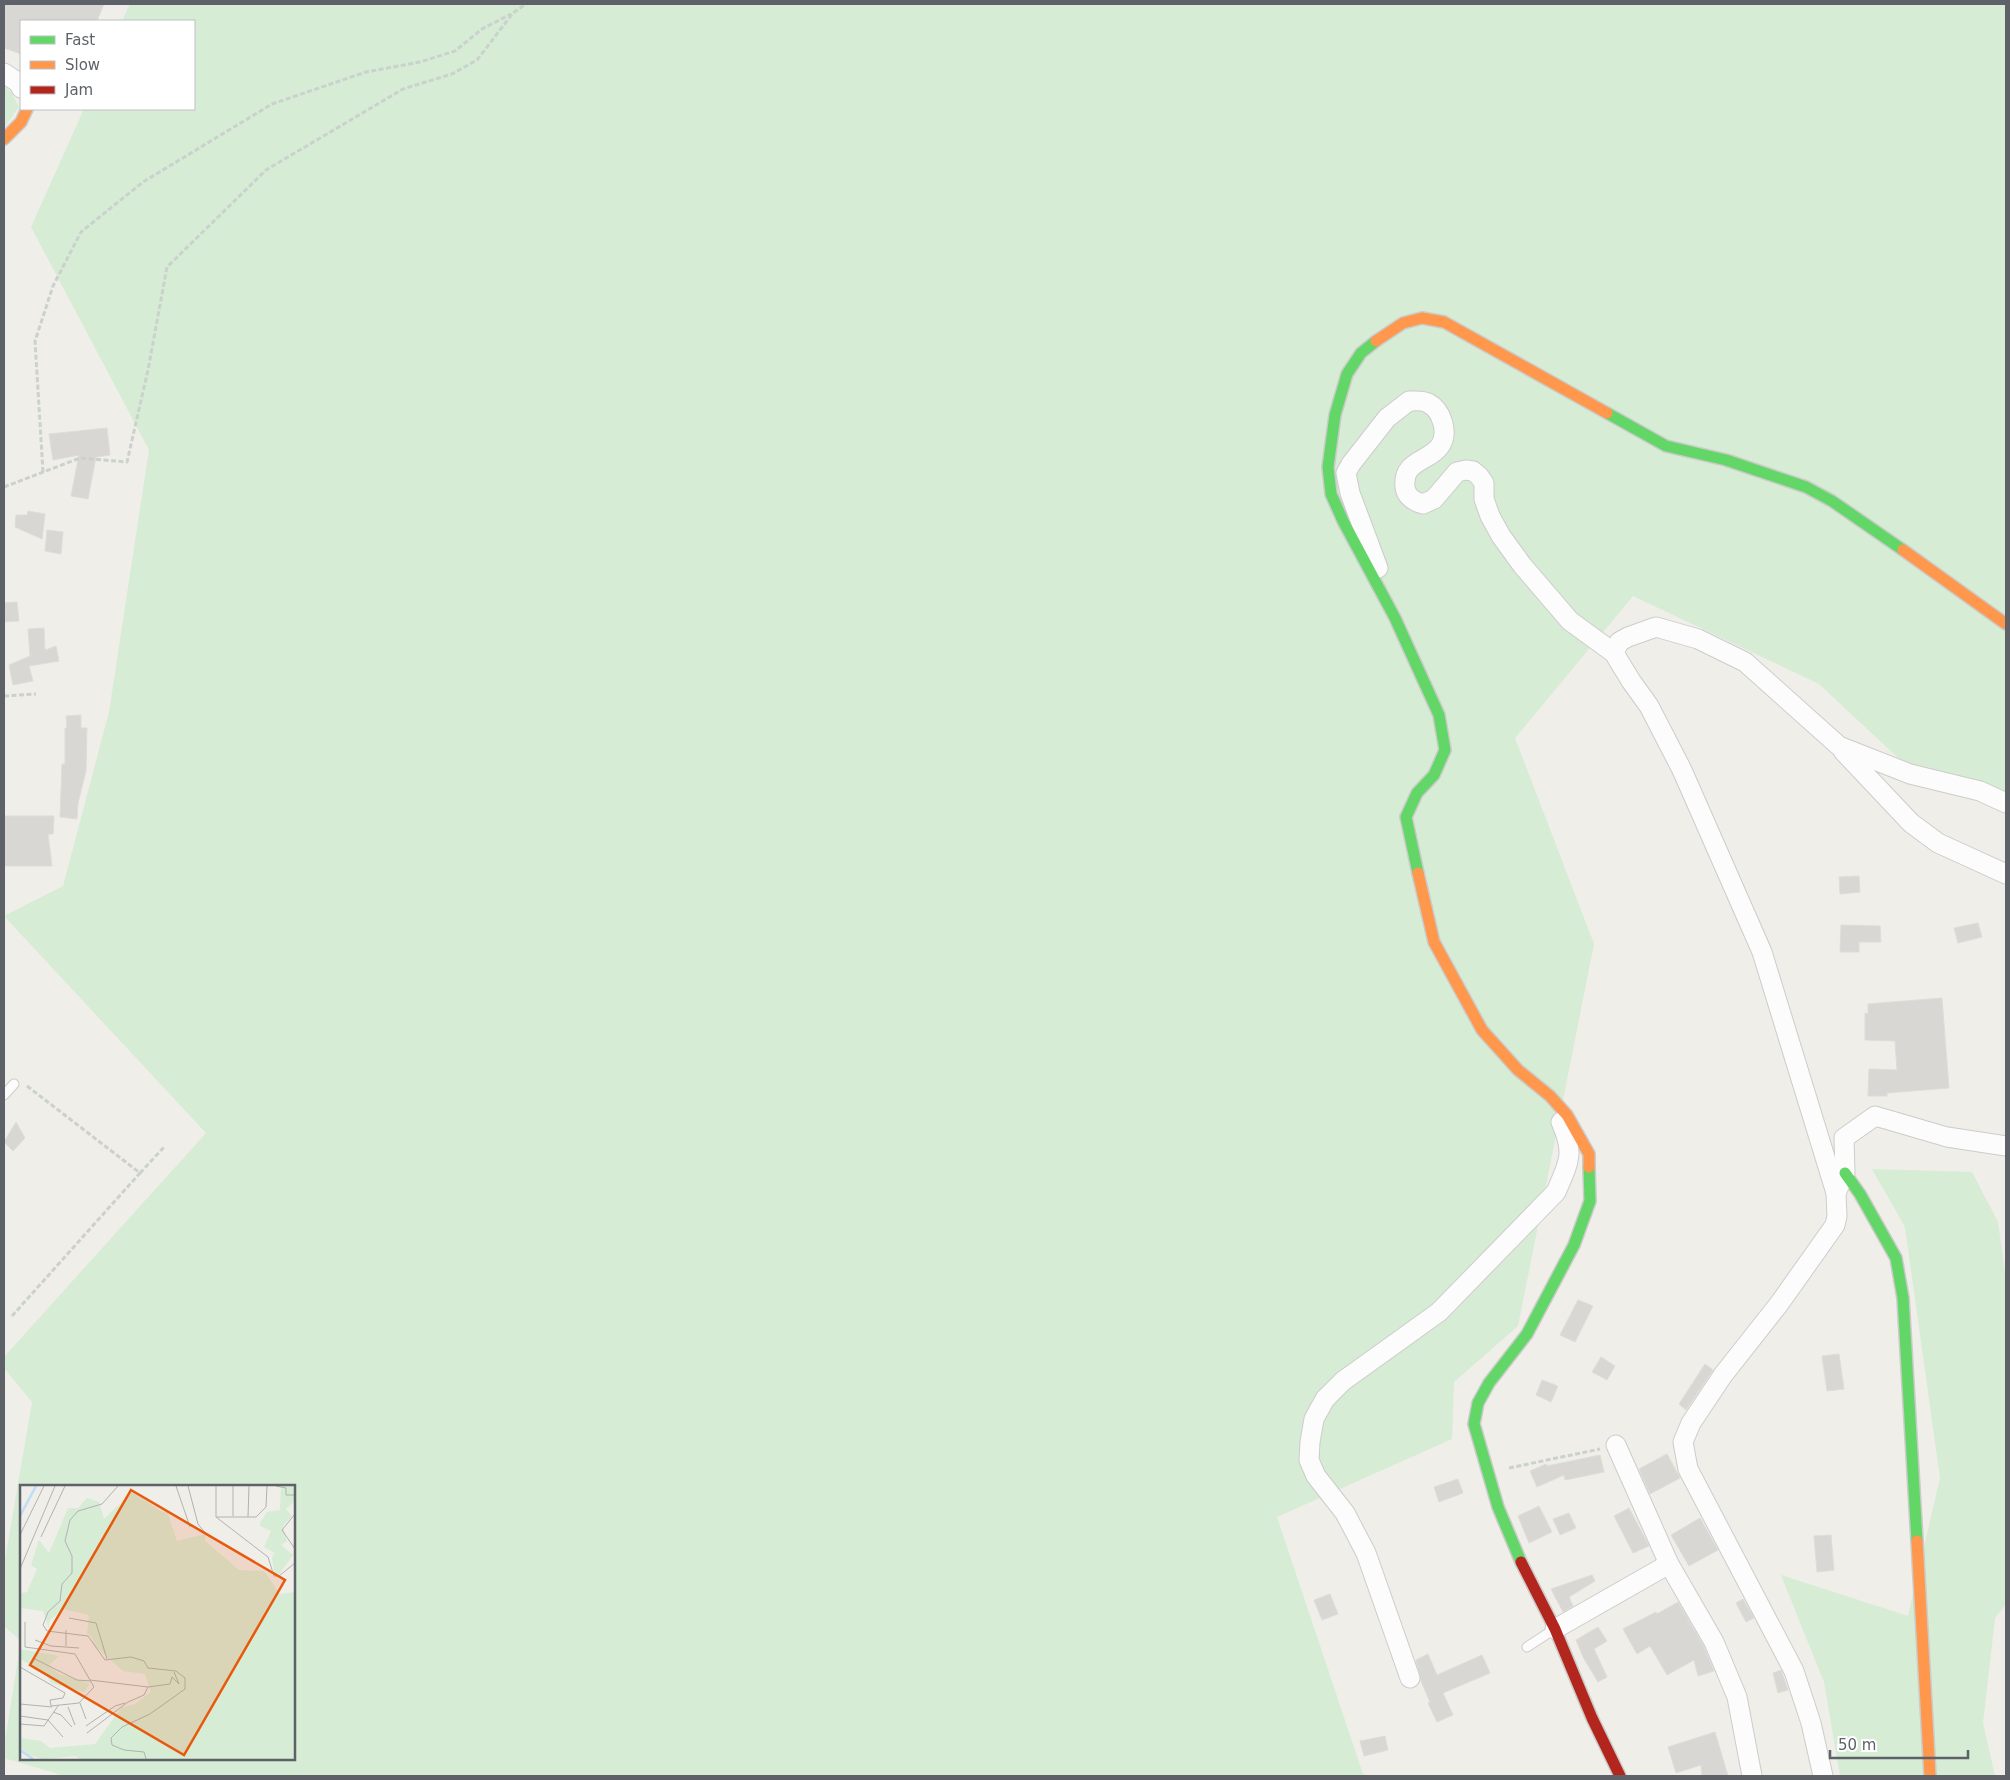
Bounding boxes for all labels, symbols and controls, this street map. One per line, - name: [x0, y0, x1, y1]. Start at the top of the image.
- legend: [20, 20, 195, 110]
- text: Fast: [65, 31, 95, 49]
- text: Slow: [65, 56, 100, 74]
- text: Jam: [64, 81, 93, 99]
- inset map: [20, 1485, 295, 1760]
- scale bar: [1830, 1728, 1968, 1760]
- text: 50 m: [1838, 1736, 1876, 1754]

